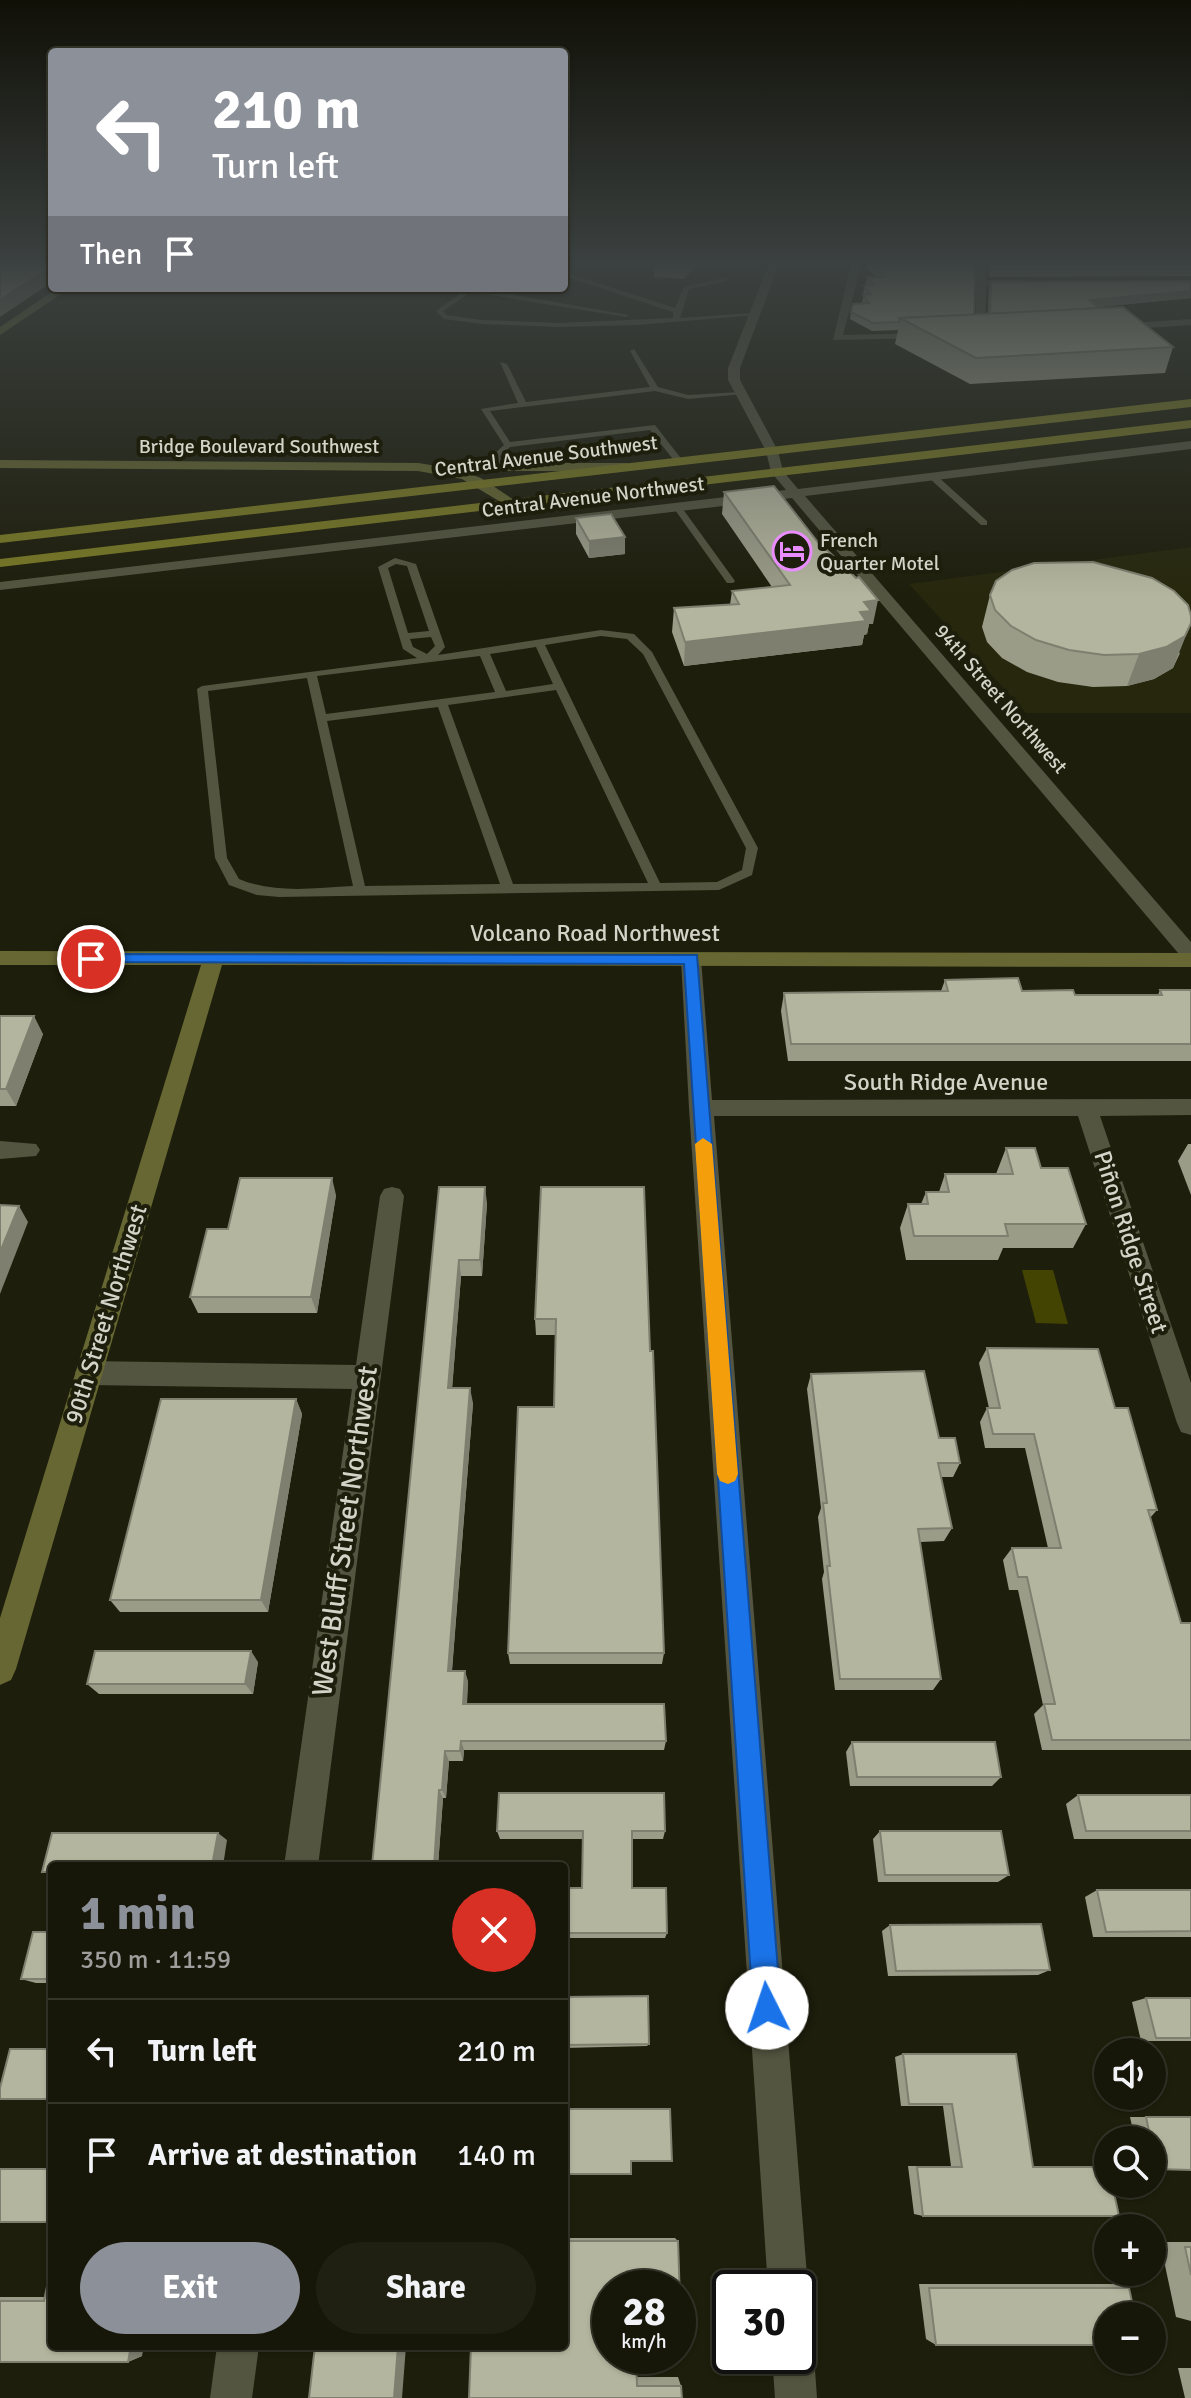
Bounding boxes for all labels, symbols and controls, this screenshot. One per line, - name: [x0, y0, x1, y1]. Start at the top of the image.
- text: 210 m: [212, 75, 360, 144]
- icon: left: [80, 80, 184, 184]
- text: Turn left: [212, 144, 339, 189]
- icon: arrive: [158, 232, 202, 276]
- text: Then: [80, 236, 142, 273]
- street label: Central Avenue Southwest: [433, 430, 659, 482]
- street label: Bridge Boulevard Southwest: [139, 434, 379, 459]
- street label: Central Avenue Northwest: [480, 471, 706, 523]
- place label: French Quarter Motel: [820, 528, 940, 576]
- hotel icon: French Quarter Motel: [771, 530, 813, 572]
- street label: 94th Street Northwest: [929, 619, 1073, 779]
- street label: Volcano Road Northwest: [470, 918, 720, 948]
- pin: [57, 925, 125, 993]
- icon: arrive: [69, 937, 113, 981]
- street label: South Ridge Avenue: [844, 1067, 1048, 1097]
- street label: Piñon Ridge Street: [1087, 1147, 1175, 1337]
- street label: 90th Street Northwest: [58, 1201, 154, 1427]
- street label: West Bluff Street Northwest: [305, 1363, 385, 1698]
- text: 1 min: [80, 1884, 196, 1943]
- button: close: [452, 1888, 536, 1972]
- text: 350 m · 11:59: [80, 1944, 231, 1976]
- position arrow: [725, 1966, 809, 2050]
- icon: left: [80, 2029, 124, 2073]
- text: Turn left: [148, 2033, 257, 2070]
- text: 210 m: [457, 2033, 536, 2070]
- map controls: [1094, 2038, 1166, 2374]
- button: sound: [1094, 2038, 1166, 2110]
- button: search: [1094, 2126, 1166, 2198]
- icon: arrive: [80, 2133, 124, 2177]
- text: Arrive at destination: [148, 2137, 417, 2174]
- text: 140 m: [457, 2137, 536, 2174]
- button: +: [1094, 2214, 1166, 2286]
- button: Exit: [80, 2242, 300, 2334]
- button: Share: [316, 2242, 536, 2334]
- speed limit sign: 30: [712, 2270, 816, 2374]
- text: 28: [622, 2287, 666, 2337]
- button: −: [1094, 2302, 1166, 2374]
- text: km/h: [621, 2329, 667, 2354]

